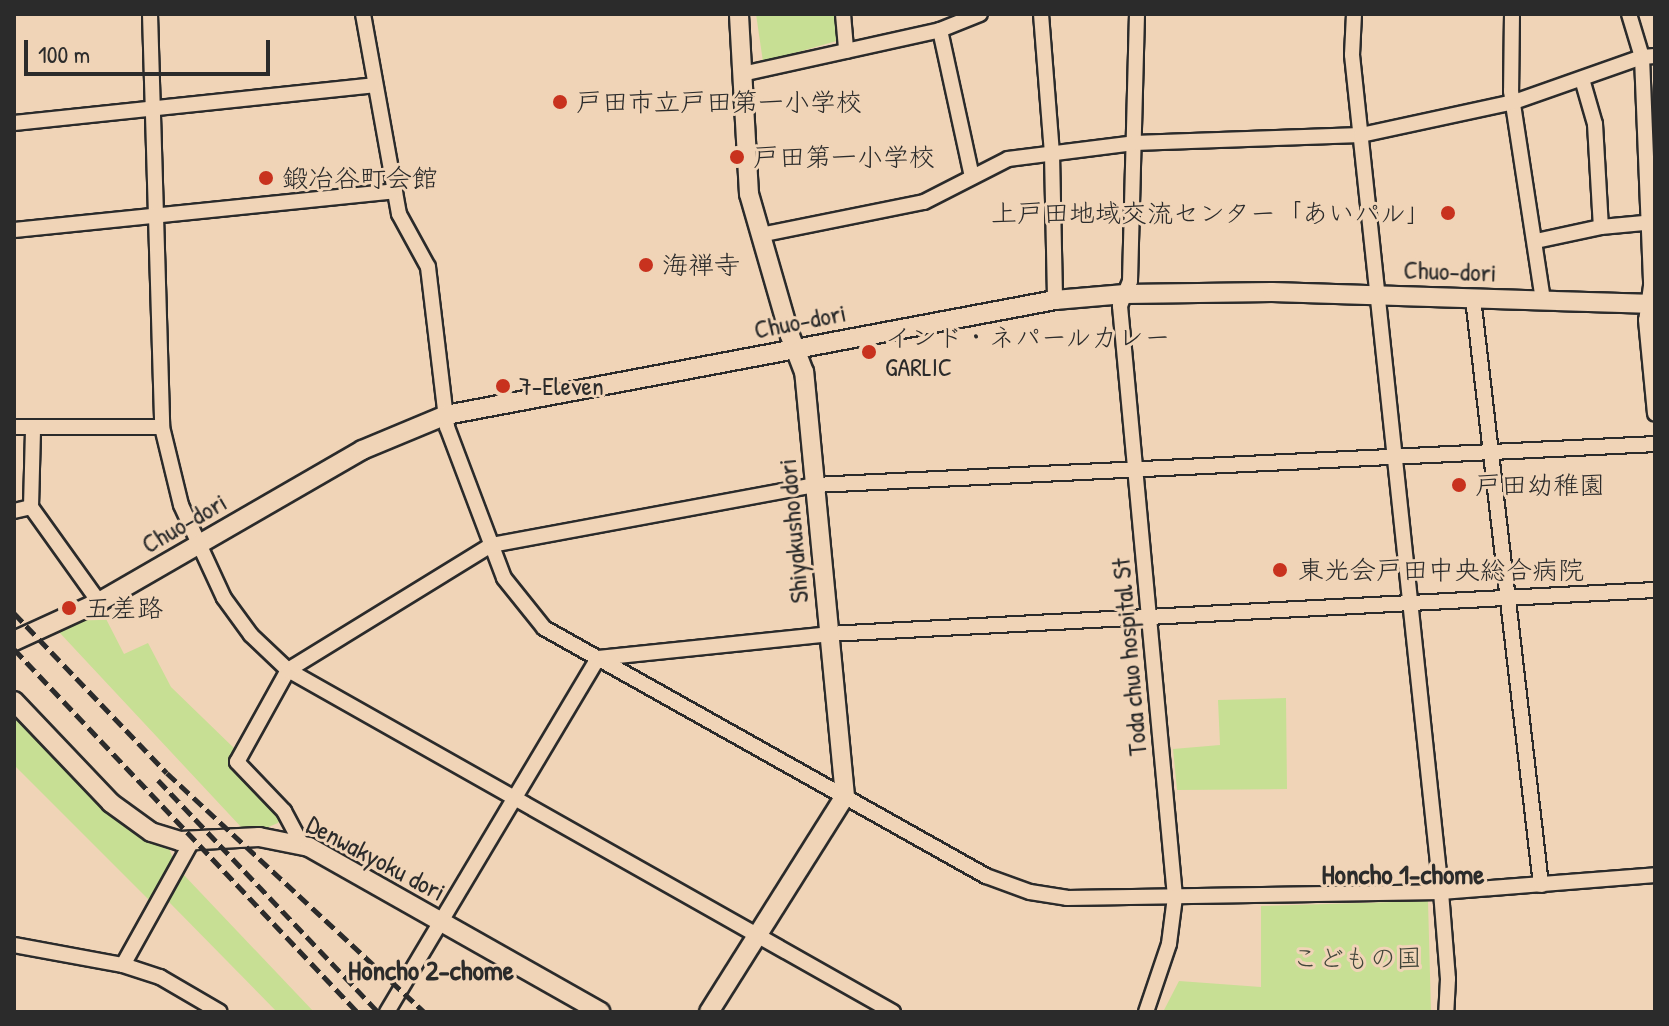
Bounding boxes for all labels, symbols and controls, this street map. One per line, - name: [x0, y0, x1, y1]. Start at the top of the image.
- scale bar: [28, 24, 274, 74]
- text: 100 m: [38, 38, 90, 70]
- place label: 戸田市立戸田第一小学校: [576, 86, 862, 118]
- marker: 戸田市立戸田第一小学校: [551, 93, 569, 111]
- place label: 戸田第一小学校: [753, 141, 935, 173]
- marker: 戸田第一小学校: [728, 148, 746, 166]
- place label: 鍛冶谷町会館: [282, 162, 438, 194]
- marker: 鍛冶谷町会館: [257, 169, 275, 187]
- place label: 上戸田地域交流センター「あいパル」: [990, 197, 1432, 229]
- marker: 上戸田地域交流センター「あいパル」: [1439, 204, 1457, 222]
- place label: 海禅寺: [662, 249, 740, 281]
- street label: Chuo-dori: [1403, 254, 1497, 288]
- marker: 海禅寺: [637, 256, 655, 274]
- street label: Chuo-dori: [751, 297, 849, 345]
- place label: インド・ネパールカレー GARLIC: [885, 321, 1172, 382]
- marker: インド・ネパールカレー GARLIC: [860, 343, 878, 361]
- place label: 7-Eleven: [519, 370, 604, 402]
- marker: 7-Eleven: [494, 377, 512, 395]
- street label: Shiyakusho dori: [771, 457, 815, 605]
- place label: 戸田幼稚園: [1475, 469, 1605, 501]
- marker: 戸田幼稚園: [1450, 476, 1468, 494]
- street label: Chuo-dori: [136, 486, 232, 560]
- place label: 東光会戸田中央総合病院: [1298, 554, 1584, 586]
- street label: Toda chuo hospital St: [1105, 557, 1153, 757]
- marker: 東光会戸田中央総合病院: [1269, 559, 1291, 581]
- place label: 五差路: [85, 592, 163, 624]
- marker: 五差路: [60, 599, 78, 617]
- street label: Denwakyoku dori: [301, 808, 451, 908]
- district label: Honcho 1-chome: [1322, 857, 1484, 891]
- park label: こどもの国: [1292, 942, 1422, 974]
- district label: Honcho 2-chome: [348, 953, 514, 987]

